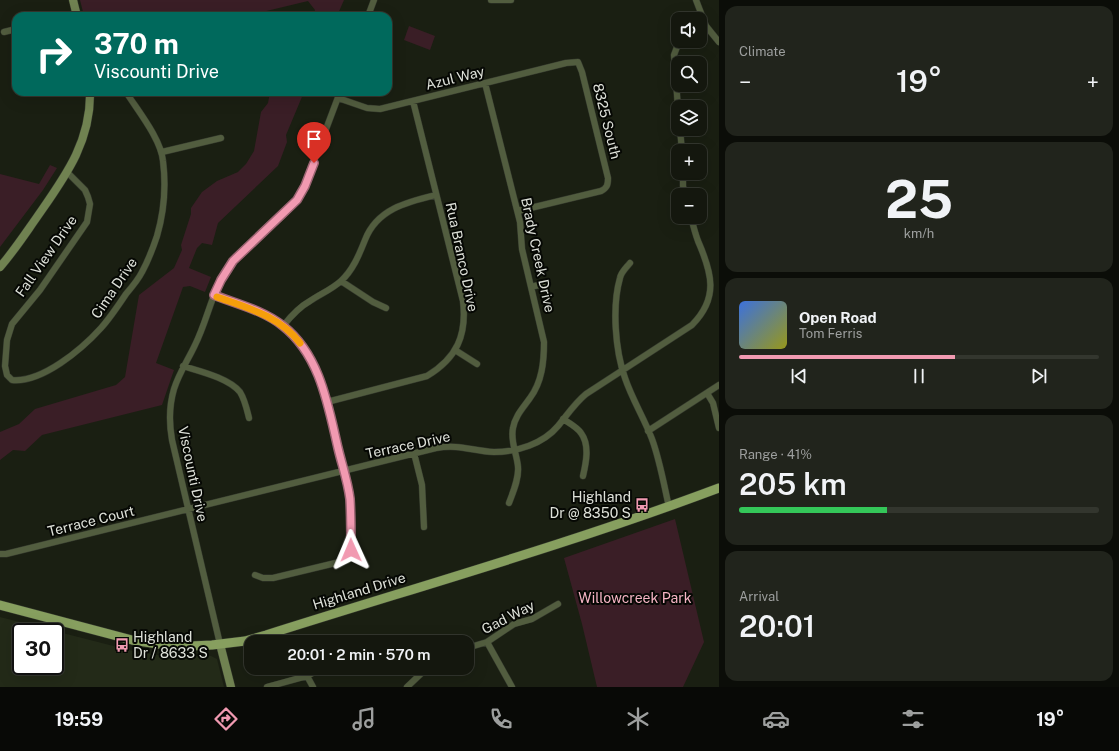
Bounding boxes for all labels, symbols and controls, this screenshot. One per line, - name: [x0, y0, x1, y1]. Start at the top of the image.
- map controls: [671, 12, 707, 224]
- button: sound: [671, 12, 707, 48]
- text: 370 m: [94, 27, 179, 60]
- icon: right: [28, 28, 80, 80]
- text: Climate: [739, 44, 786, 59]
- button: search: [671, 56, 707, 92]
- text: Viscounti Drive: [94, 61, 219, 82]
- street label: Azul Way: [424, 63, 487, 93]
- text: 19°: [896, 63, 942, 99]
- text: −: [739, 69, 751, 95]
- text: +: [1087, 69, 1099, 95]
- street label: 8325 South: [590, 82, 624, 160]
- button: layers: [671, 100, 707, 136]
- pin: [297, 122, 331, 163]
- icon: arrive: [303, 128, 325, 150]
- button: +: [671, 144, 707, 180]
- text: 25: [885, 169, 953, 230]
- button: −: [671, 188, 707, 224]
- street label: Brady Creek Drive: [518, 196, 558, 314]
- street label: Rua Branco Drive: [443, 201, 481, 313]
- street label: Fall View Drive: [12, 212, 80, 300]
- text: km/h: [904, 226, 934, 241]
- street label: Cima Drive: [88, 254, 140, 321]
- text: Open Road: [799, 309, 877, 326]
- text: Tom Ferris: [799, 326, 862, 341]
- icon: previous: [788, 365, 810, 387]
- icon: pause: [908, 365, 930, 387]
- icon: next: [1028, 365, 1050, 387]
- street label: Viscounti Drive: [175, 425, 211, 523]
- street label: Terrace Drive: [364, 428, 452, 462]
- text: Range · 41%: [739, 447, 812, 462]
- text: 205 km: [739, 466, 847, 502]
- place label: Highland Dr @ 8350 S: [550, 489, 631, 521]
- bus stop icon: Highland Dr @ 8350 S: [634, 497, 650, 513]
- street label: Terrace Court: [46, 502, 136, 540]
- position arrow: [330, 529, 372, 571]
- street label: Highland Drive: [311, 569, 407, 613]
- text: Arrival: [739, 589, 779, 604]
- park label: Willowcreek Park: [578, 590, 692, 606]
- street label: Gad Way: [479, 597, 538, 637]
- text: 20:01: [739, 608, 815, 644]
- speed limit sign: 30: [12, 623, 64, 675]
- place label: Highland Dr / 8633 S: [133, 629, 208, 661]
- bus stop icon: Highland Dr / 8633 S: [114, 637, 130, 653]
- text: 20:01 · 2 min · 570 m: [287, 646, 431, 663]
- icon: directions: [212, 705, 240, 733]
- icon: music: [350, 705, 378, 733]
- icon: phone: [487, 705, 515, 733]
- icon: climate: [624, 705, 652, 733]
- icon: car: [762, 705, 790, 733]
- icon: filters: [899, 705, 927, 733]
- text: 19:59: [55, 709, 103, 730]
- text: 19°: [1036, 709, 1064, 730]

